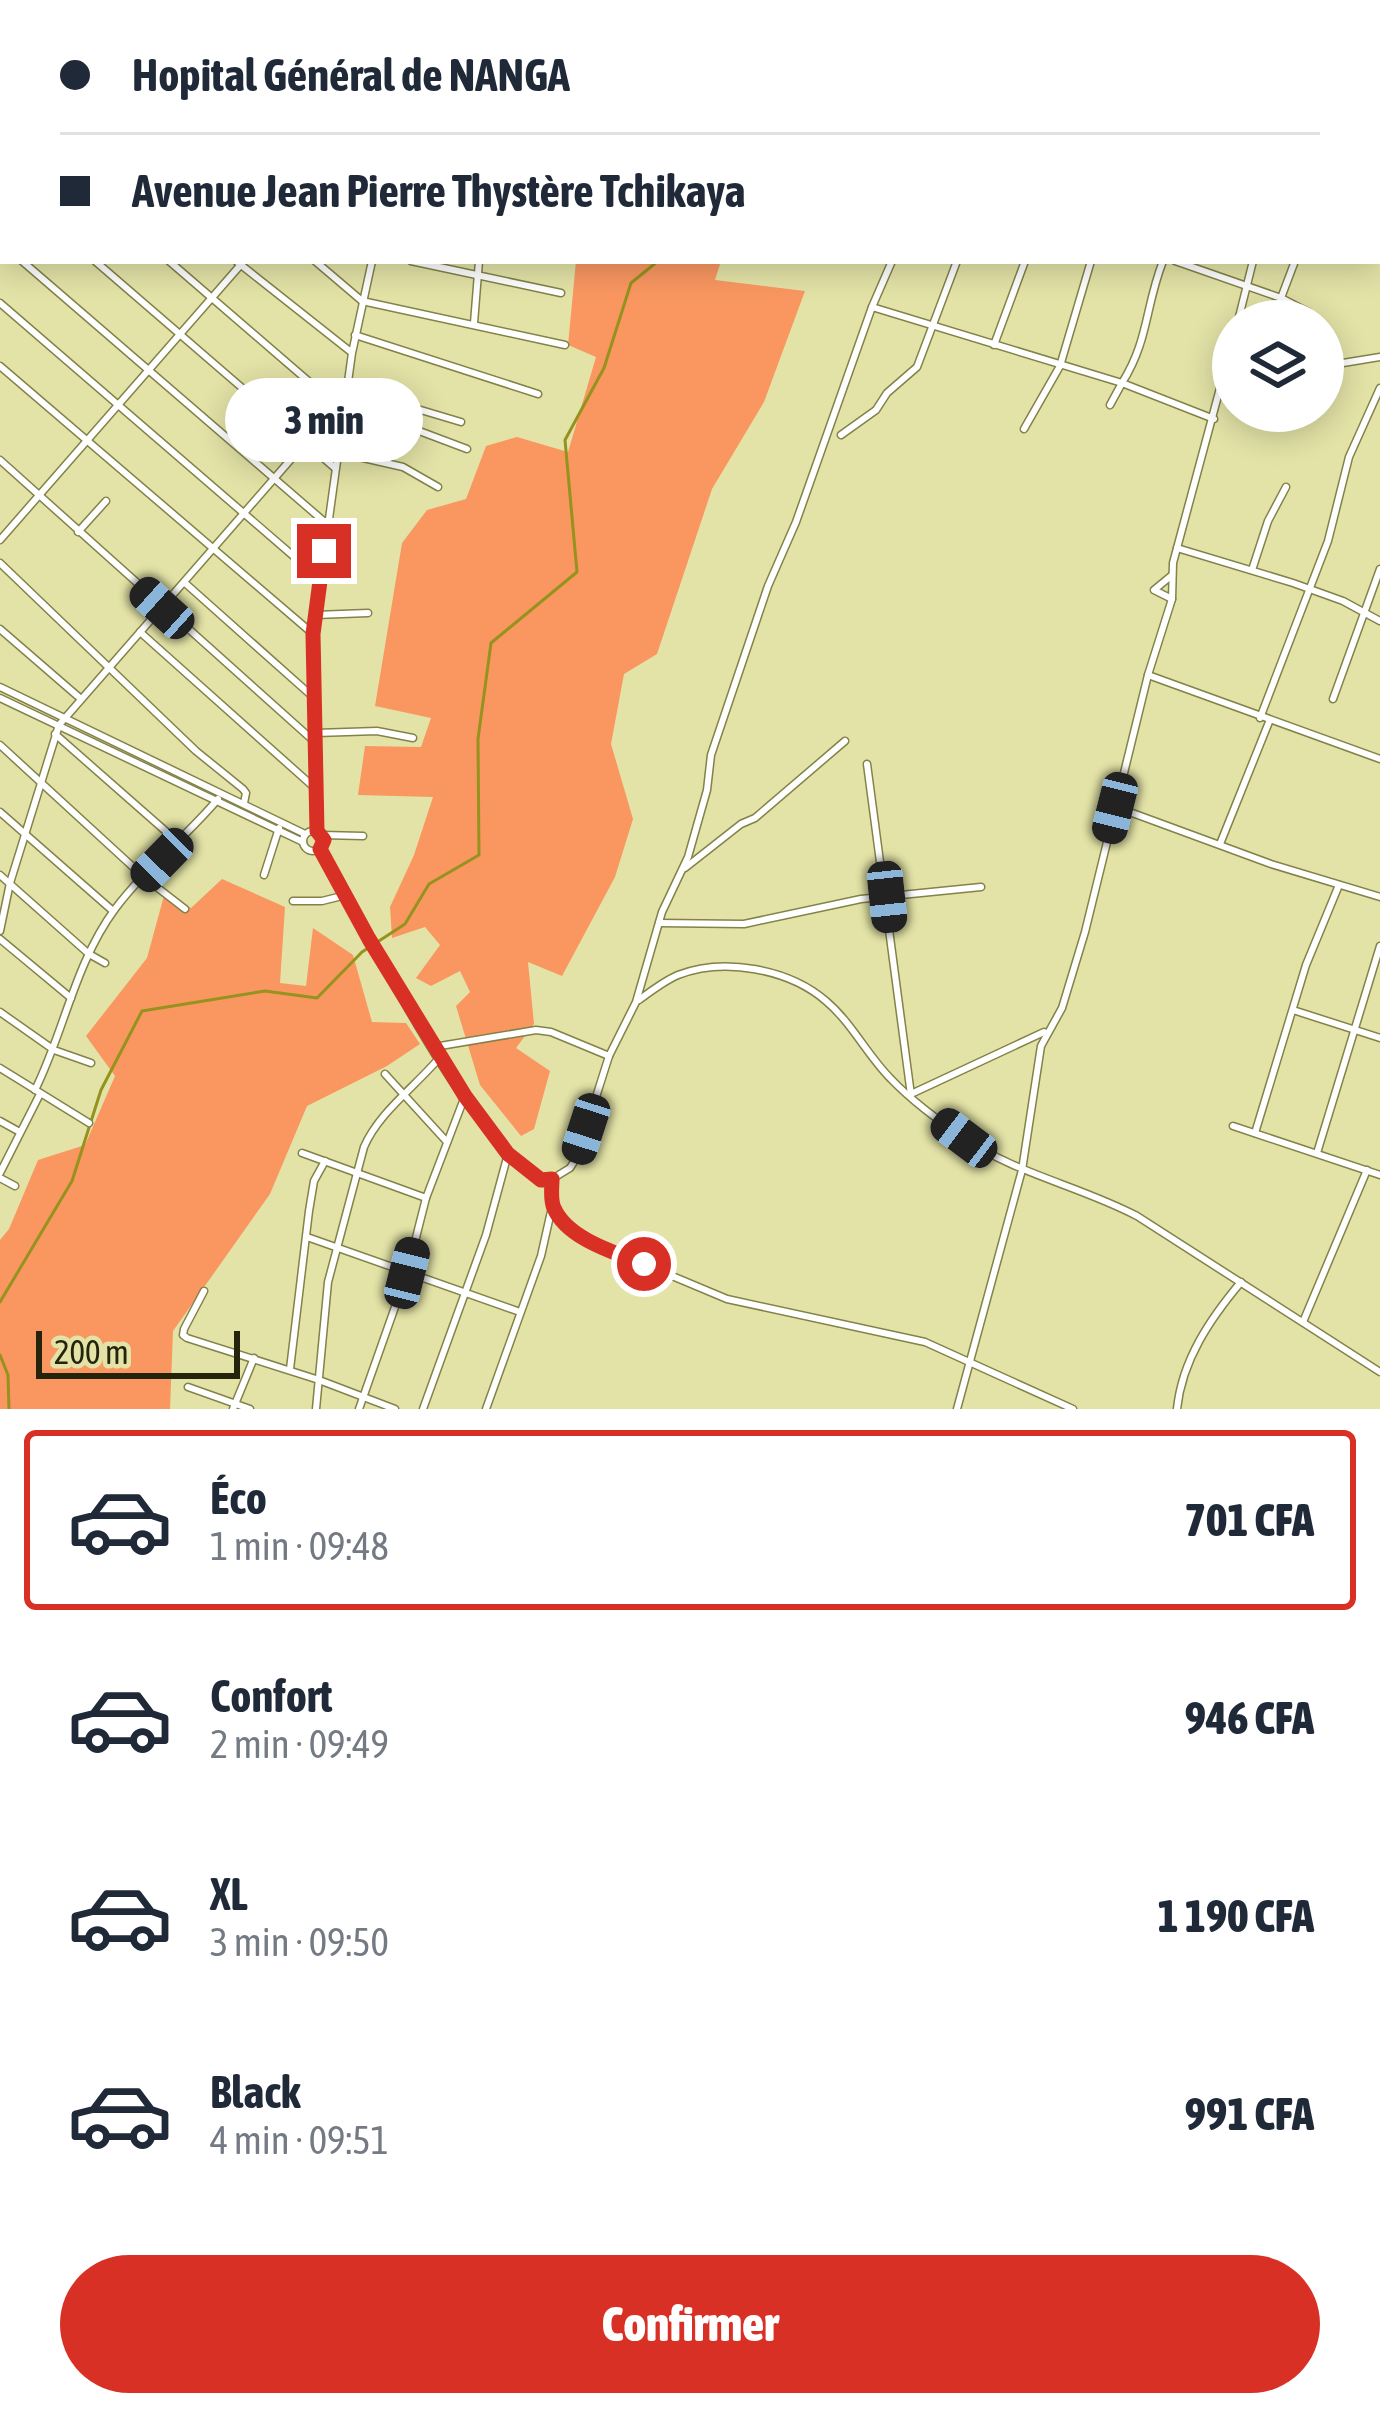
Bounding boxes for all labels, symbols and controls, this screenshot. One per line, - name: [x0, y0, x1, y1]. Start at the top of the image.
- text: Hopital Général de NANGA: [132, 49, 570, 101]
- text: Avenue Jean Pierre Thystère Tchikaya: [132, 165, 746, 217]
- map controls: [1212, 300, 1344, 432]
- button: layers: [1212, 300, 1344, 432]
- callout: 3 min: [225, 377, 423, 461]
- text: 3 min: [284, 398, 364, 442]
- route end: [297, 524, 351, 578]
- car: [123, 571, 201, 645]
- car: [1089, 769, 1141, 847]
- car: [124, 822, 200, 898]
- car: [865, 859, 909, 935]
- car: [558, 1089, 614, 1169]
- car: [924, 1102, 1004, 1174]
- car: [381, 1234, 433, 1312]
- route start: [617, 1237, 671, 1291]
- scale bar: [36, 1325, 240, 1378]
- text: 200 m: [54, 1333, 129, 1371]
- icon: car: [66, 1466, 174, 1574]
- text: Éco: [210, 1472, 267, 1524]
- text: 701 CFA: [1185, 1494, 1314, 1546]
- text: 1 min · 09:48: [210, 1524, 389, 1568]
- icon: car: [66, 1664, 174, 1772]
- text: Confort: [210, 1670, 333, 1722]
- text: 946 CFA: [1185, 1692, 1314, 1744]
- text: 2 min · 09:49: [210, 1722, 389, 1766]
- icon: car: [66, 1862, 174, 1970]
- text: XL: [210, 1868, 248, 1920]
- text: 1 190 CFA: [1158, 1890, 1314, 1942]
- text: 3 min · 09:50: [210, 1920, 389, 1964]
- icon: car: [66, 2060, 174, 2168]
- text: Black: [210, 2066, 301, 2118]
- text: 991 CFA: [1185, 2088, 1314, 2140]
- text: 4 min · 09:51: [210, 2118, 389, 2162]
- button: Confirmer: [60, 2255, 1320, 2393]

